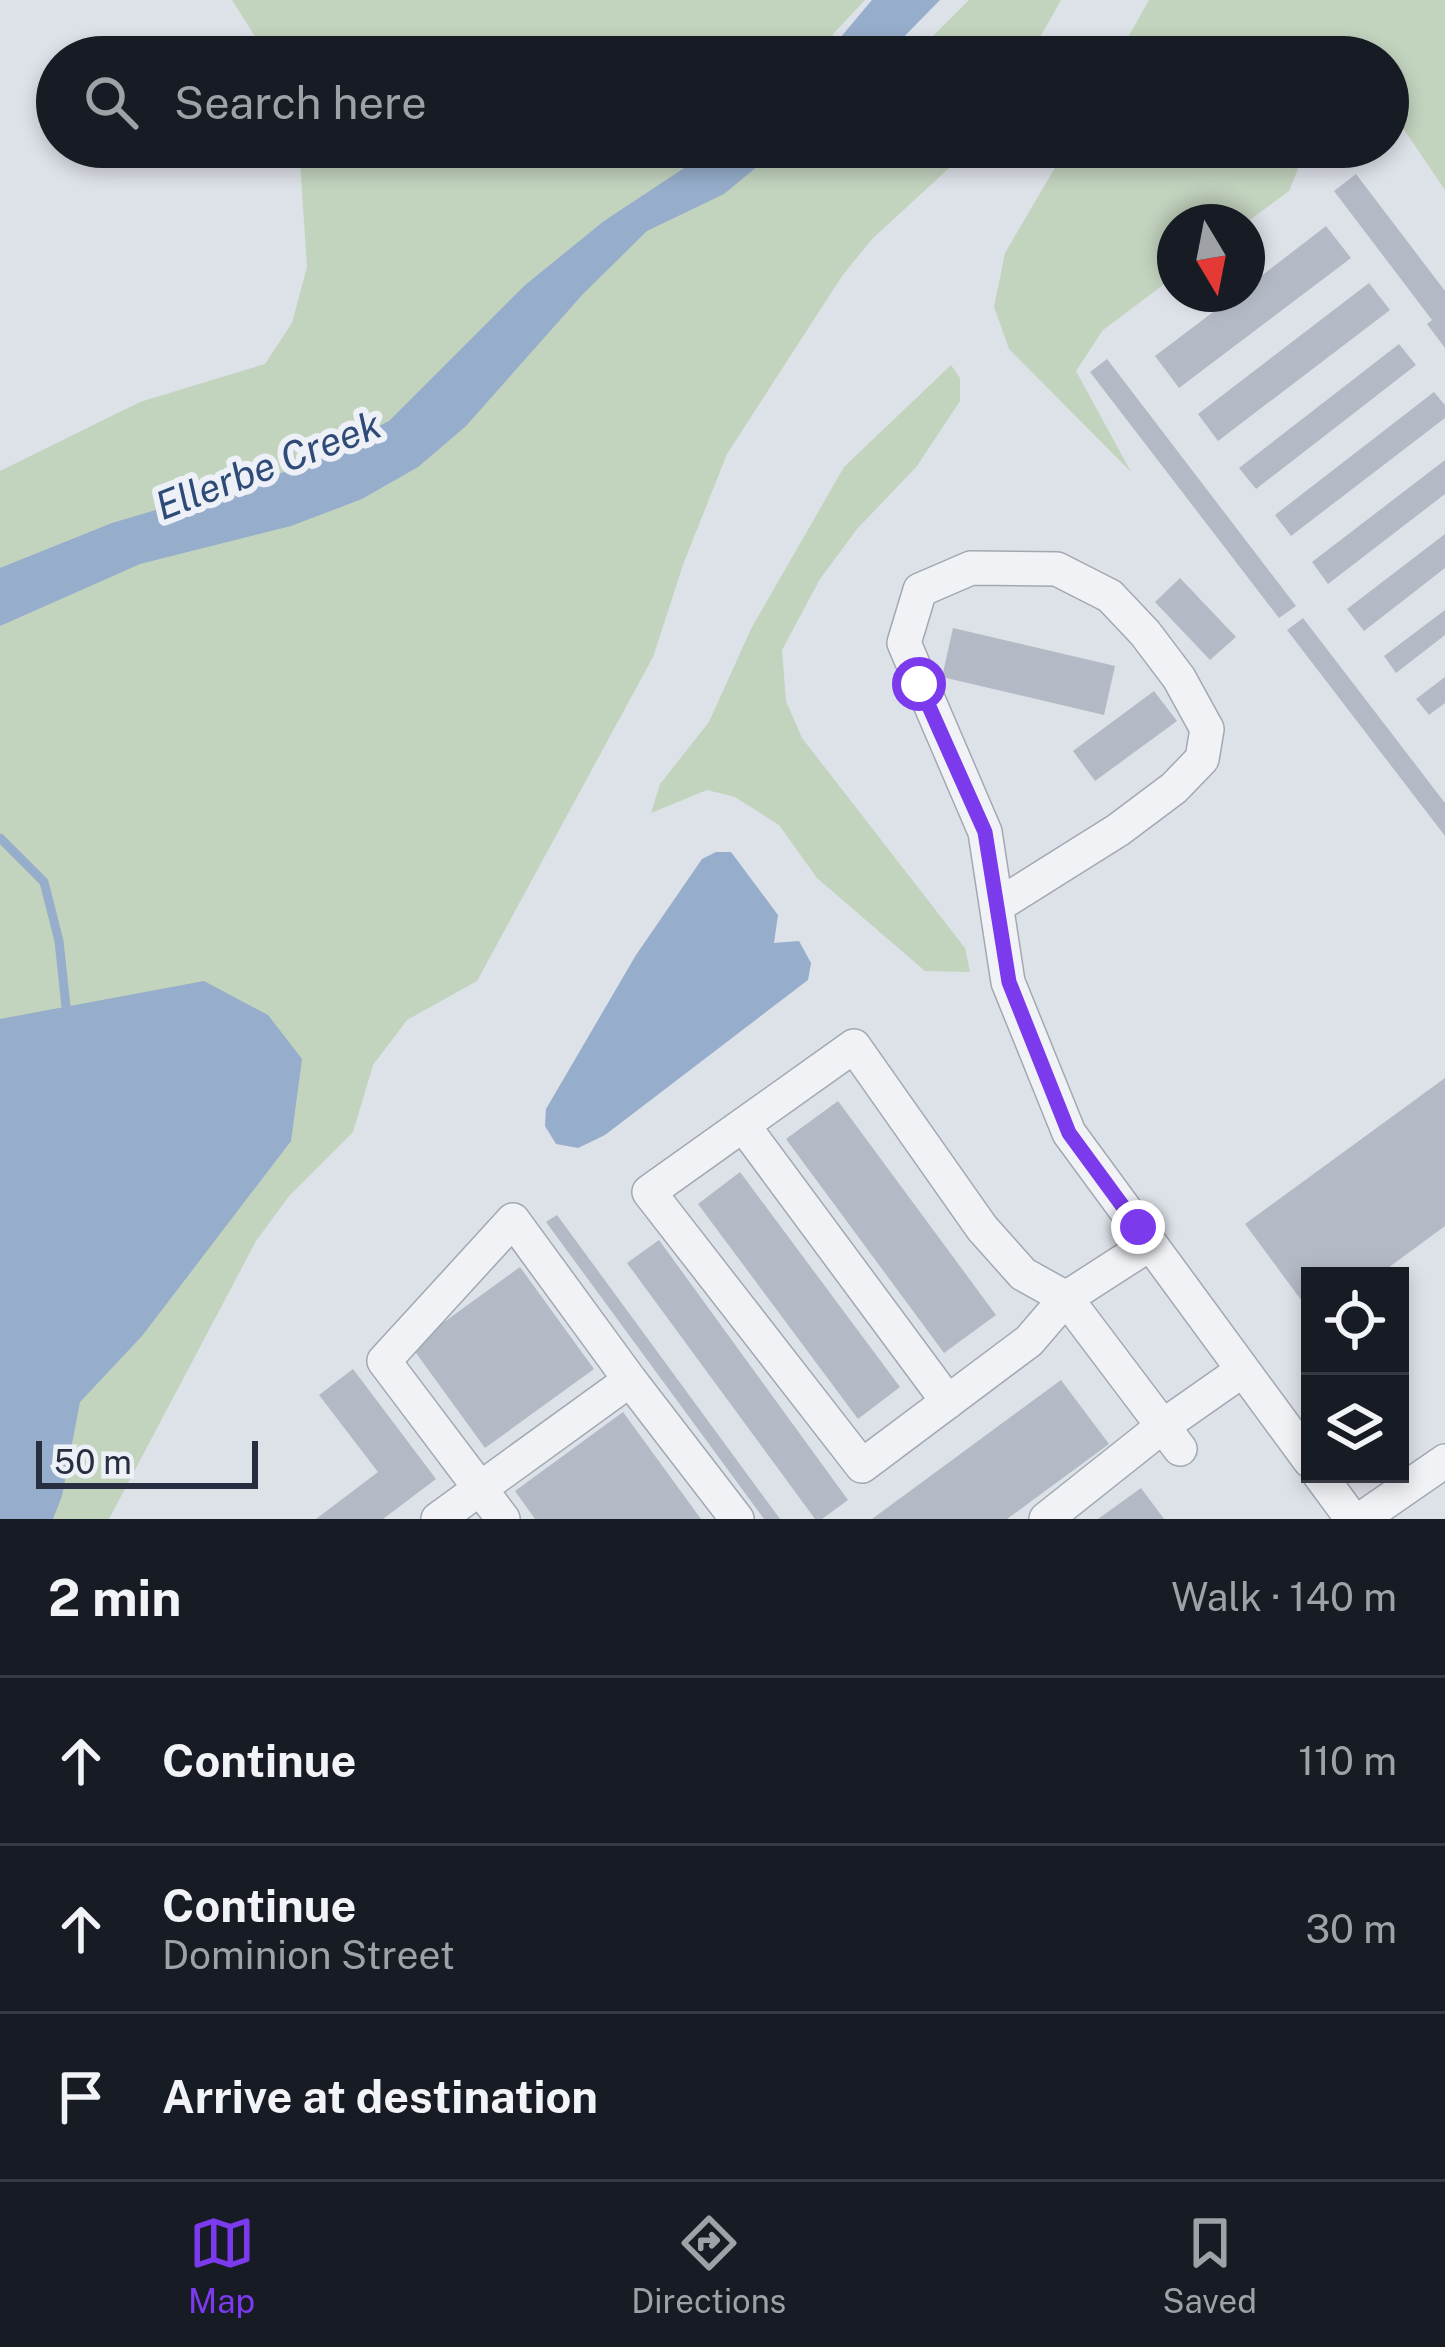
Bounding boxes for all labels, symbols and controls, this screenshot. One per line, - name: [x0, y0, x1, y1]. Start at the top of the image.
- search box: [36, 36, 1409, 168]
- icon: search: [78, 69, 144, 135]
- text: Search here: [174, 76, 427, 129]
- north arrow: [1157, 204, 1265, 312]
- water label: Ellerbe Creek: [149, 401, 387, 529]
- route start: [892, 657, 946, 711]
- route end: [1111, 1200, 1165, 1254]
- map controls: [1301, 1267, 1409, 1483]
- button: locate: [1301, 1267, 1409, 1375]
- button: layers: [1301, 1375, 1409, 1483]
- scale bar: [36, 1435, 258, 1488]
- text: 50 m: [54, 1443, 132, 1481]
- text: 2 min: [48, 1568, 182, 1627]
- text: Walk · 140 m: [1171, 1574, 1397, 1620]
- icon: ahead: [48, 1728, 114, 1794]
- text: Continue: [162, 1734, 356, 1787]
- text: 110 m: [1298, 1738, 1397, 1784]
- text: Continue: [162, 1879, 356, 1932]
- icon: ahead: [48, 1896, 114, 1962]
- text: 30 m: [1306, 1906, 1397, 1952]
- text: Dominion Street: [162, 1932, 455, 1978]
- icon: arrive: [48, 2064, 114, 2130]
- text: Arrive at destination: [162, 2070, 598, 2123]
- tab: Map: [188, 2210, 255, 2320]
- tab: Directions: [631, 2210, 786, 2320]
- tab: Saved: [1163, 2210, 1257, 2320]

